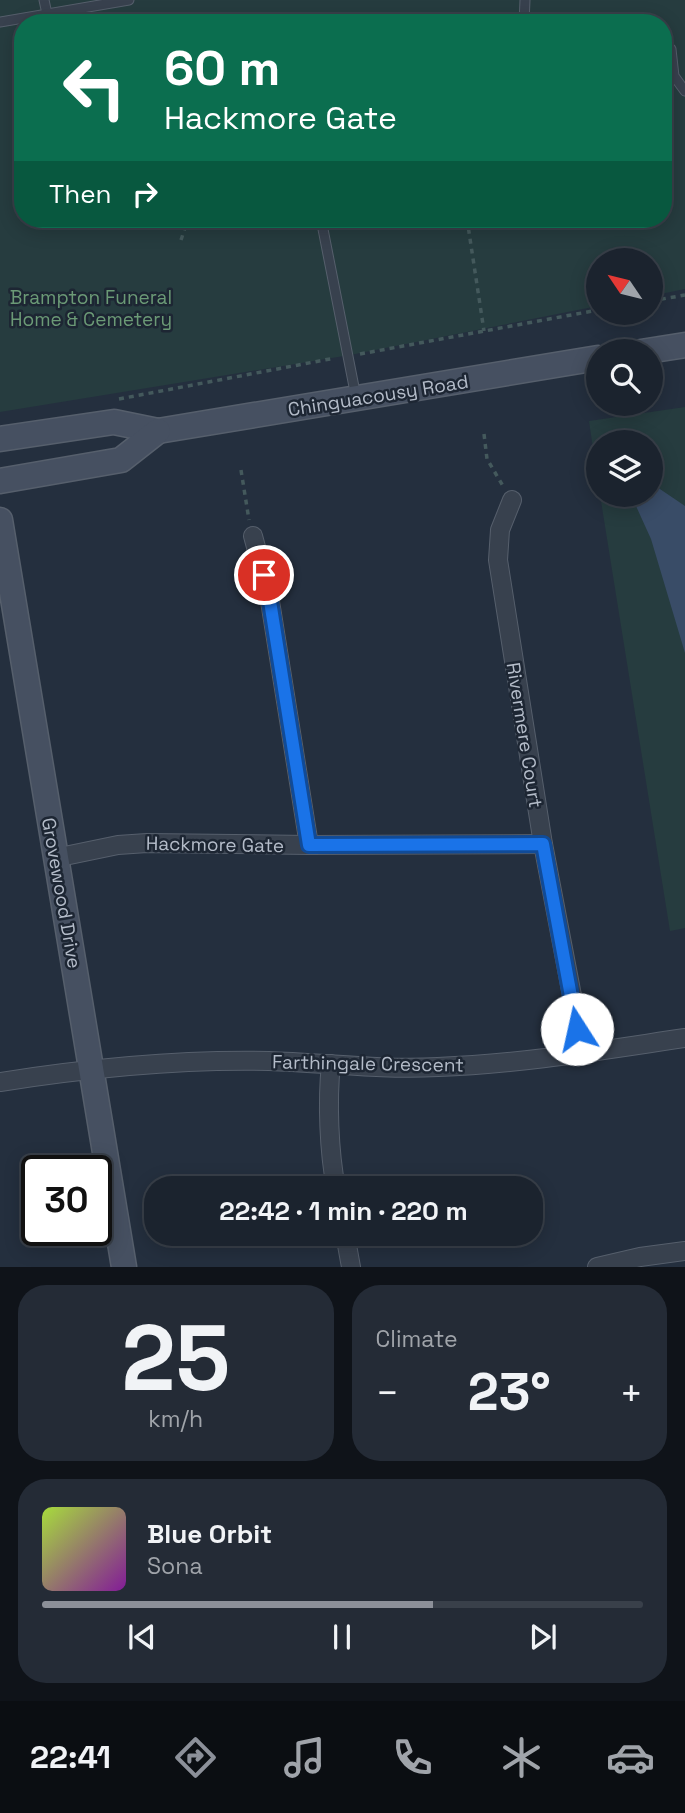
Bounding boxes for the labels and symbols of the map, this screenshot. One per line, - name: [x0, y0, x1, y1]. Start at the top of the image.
- north arrow: [586, 248, 663, 326]
- park label: Brampton Funeral Home & Cemetery: [10, 285, 172, 332]
- street label: Chinguacousy Road: [286, 369, 470, 422]
- pin: [234, 545, 294, 605]
- street label: Rivermere Court: [501, 661, 548, 810]
- street label: Grovewood Drive: [36, 816, 87, 970]
- street label: Hackmore Gate: [146, 831, 284, 858]
- position arrow: [540, 992, 614, 1066]
- street label: Farthingale Crescent: [272, 1049, 464, 1078]
- speed limit sign: 30: [21, 1155, 112, 1246]

